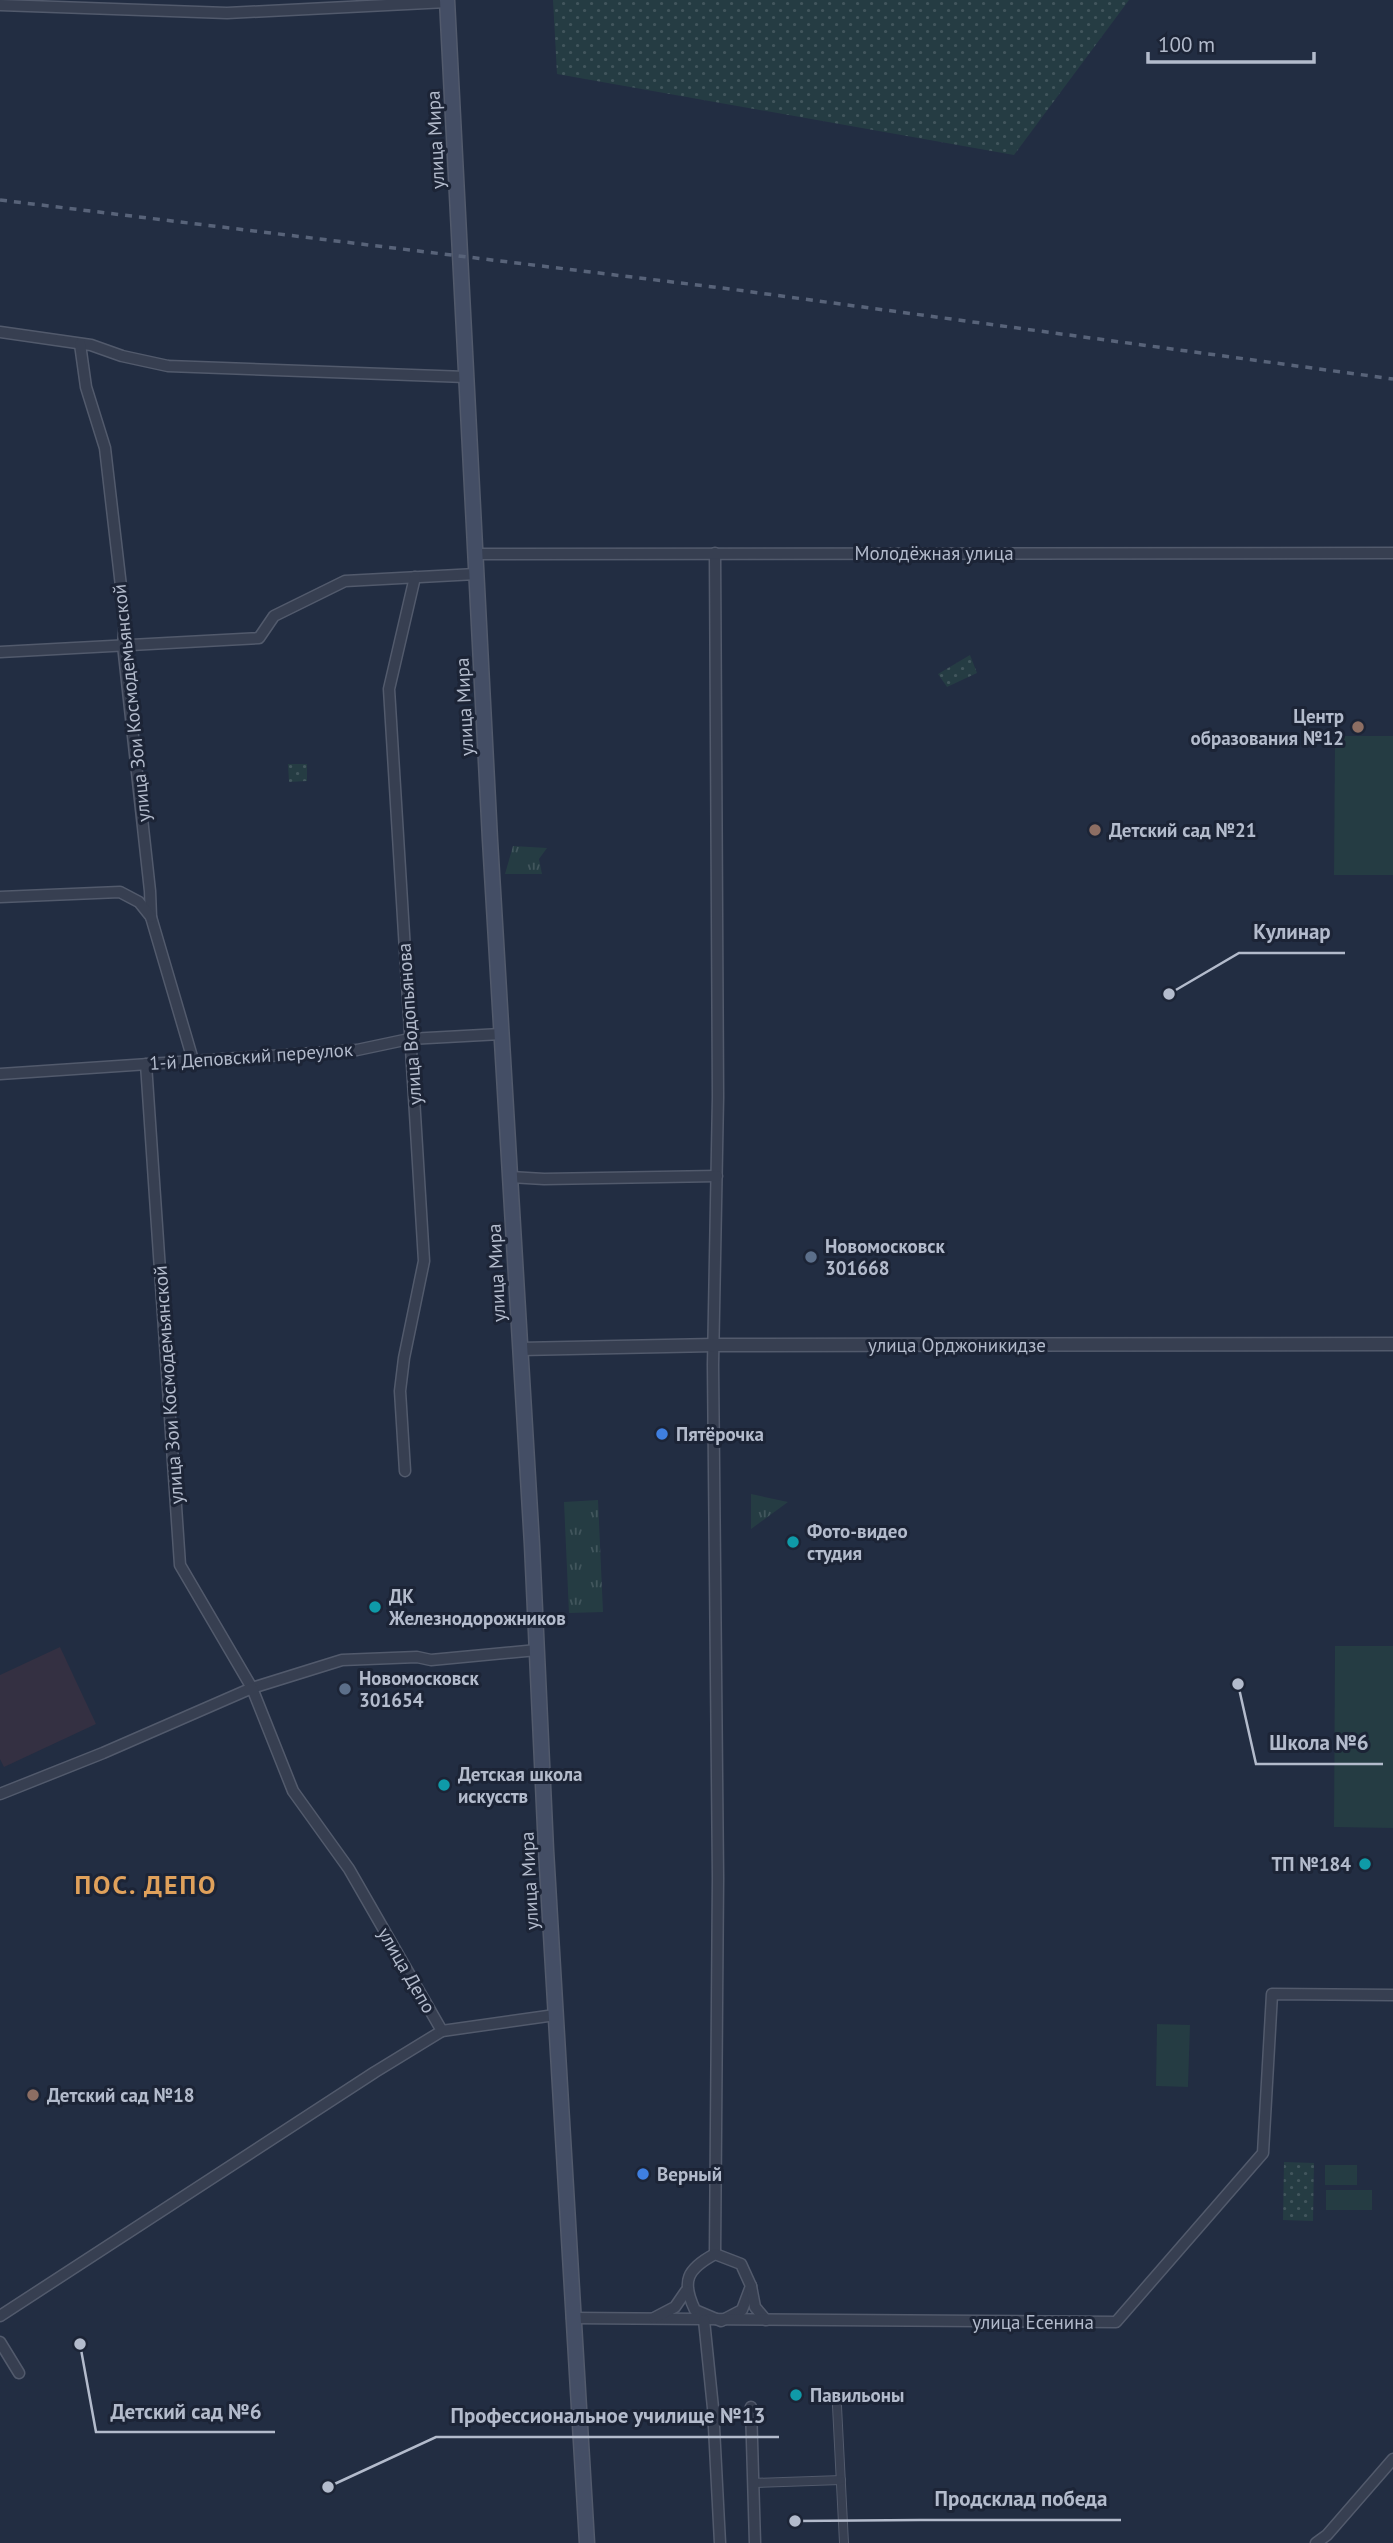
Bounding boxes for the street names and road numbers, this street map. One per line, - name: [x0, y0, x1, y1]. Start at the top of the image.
- street label: улица Мира: [420, 90, 450, 190]
- street label: Молодёжная улица: [854, 541, 1014, 565]
- street label: улица Зои Космодемьянской: [107, 583, 155, 823]
- street label: улица Мира: [449, 657, 479, 757]
- street label: улица Водопьянова: [391, 942, 427, 1106]
- street label: 1-й Деповский переулок: [148, 1037, 354, 1075]
- street label: улица Мира: [481, 1223, 511, 1323]
- street label: улица Зои Космодемьянской: [148, 1265, 188, 1505]
- street label: улица Орджоникидзе: [868, 1333, 1046, 1357]
- street label: улица Мира: [514, 1831, 544, 1931]
- street label: улица Депо: [373, 1923, 441, 2017]
- street label: улица Есенина: [972, 2310, 1094, 2334]

